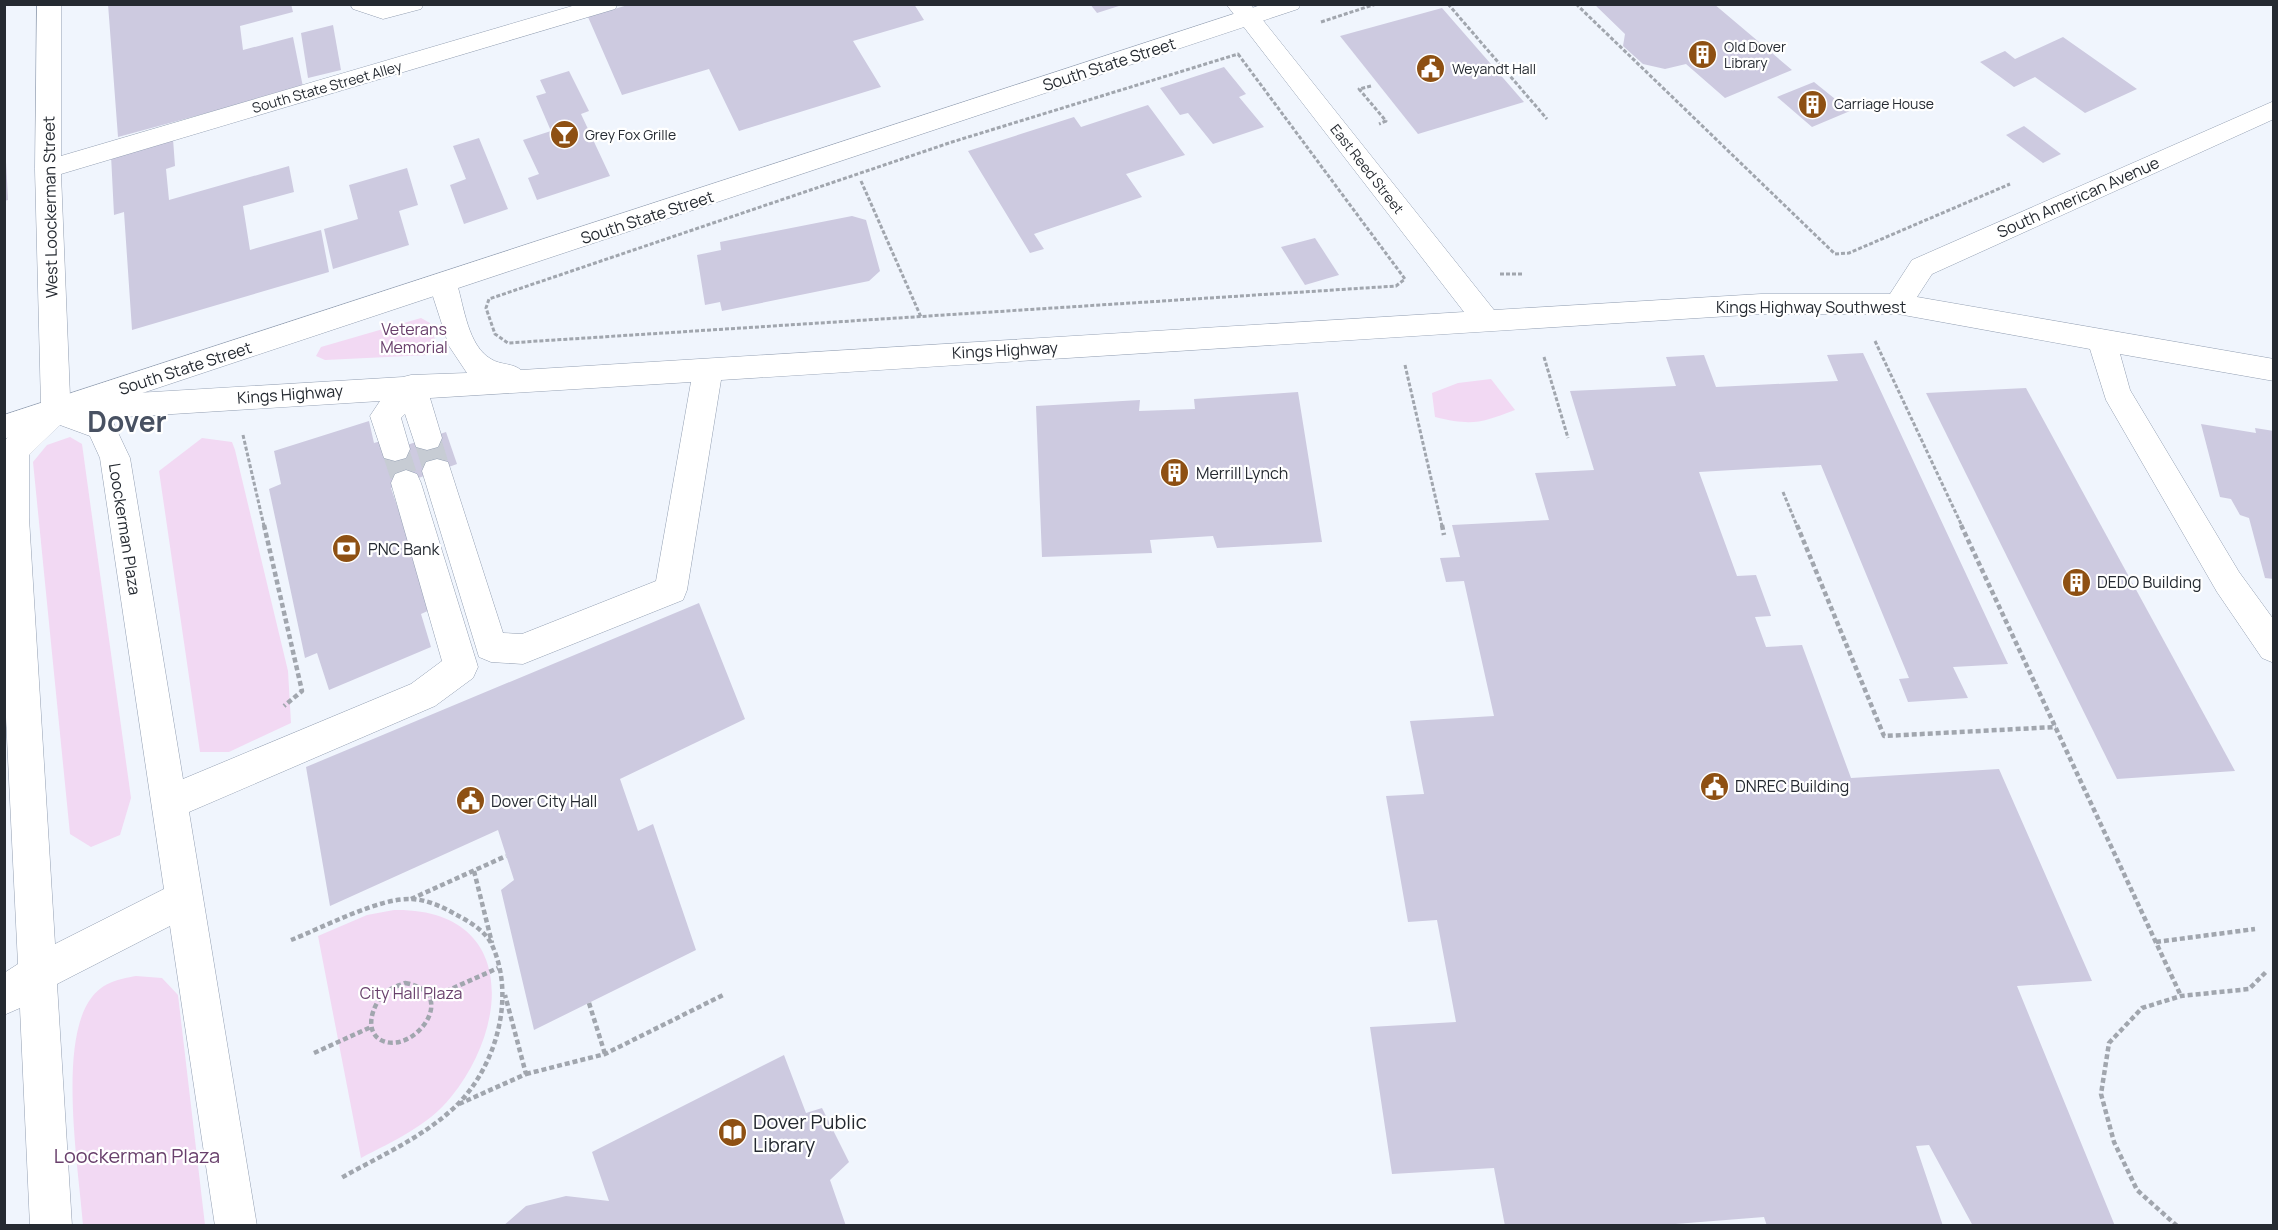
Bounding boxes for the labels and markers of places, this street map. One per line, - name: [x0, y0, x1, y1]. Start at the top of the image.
- place label: Old Dover Library: [1724, 37, 1786, 72]
- building icon: Old Dover Library: [1687, 39, 1719, 71]
- public building icon: Weyandt Hall: [1415, 53, 1447, 85]
- place label: Weyandt Hall: [1452, 59, 1536, 78]
- building icon: Carriage House: [1797, 88, 1829, 120]
- place label: Carriage House: [1834, 94, 1934, 113]
- bar icon: Grey Fox Grille: [548, 119, 580, 151]
- place label: Grey Fox Grille: [585, 125, 676, 144]
- building icon: Merrill Lynch: [1159, 457, 1191, 489]
- place label: Merrill Lynch: [1196, 462, 1288, 484]
- bank icon: PNC Bank: [331, 533, 363, 565]
- place label: PNC Bank: [368, 538, 440, 560]
- building icon: DEDO Building: [2060, 566, 2092, 598]
- place label: DEDO Building: [2097, 571, 2201, 593]
- public building icon: DNREC Building: [1698, 770, 1730, 802]
- place label: DNREC Building: [1735, 775, 1849, 797]
- public building icon: Dover City Hall: [454, 785, 486, 817]
- place label: Dover City Hall: [491, 790, 597, 812]
- place label: Dover Public Library: [753, 1108, 867, 1158]
- library icon: Dover Public Library: [716, 1117, 748, 1149]

